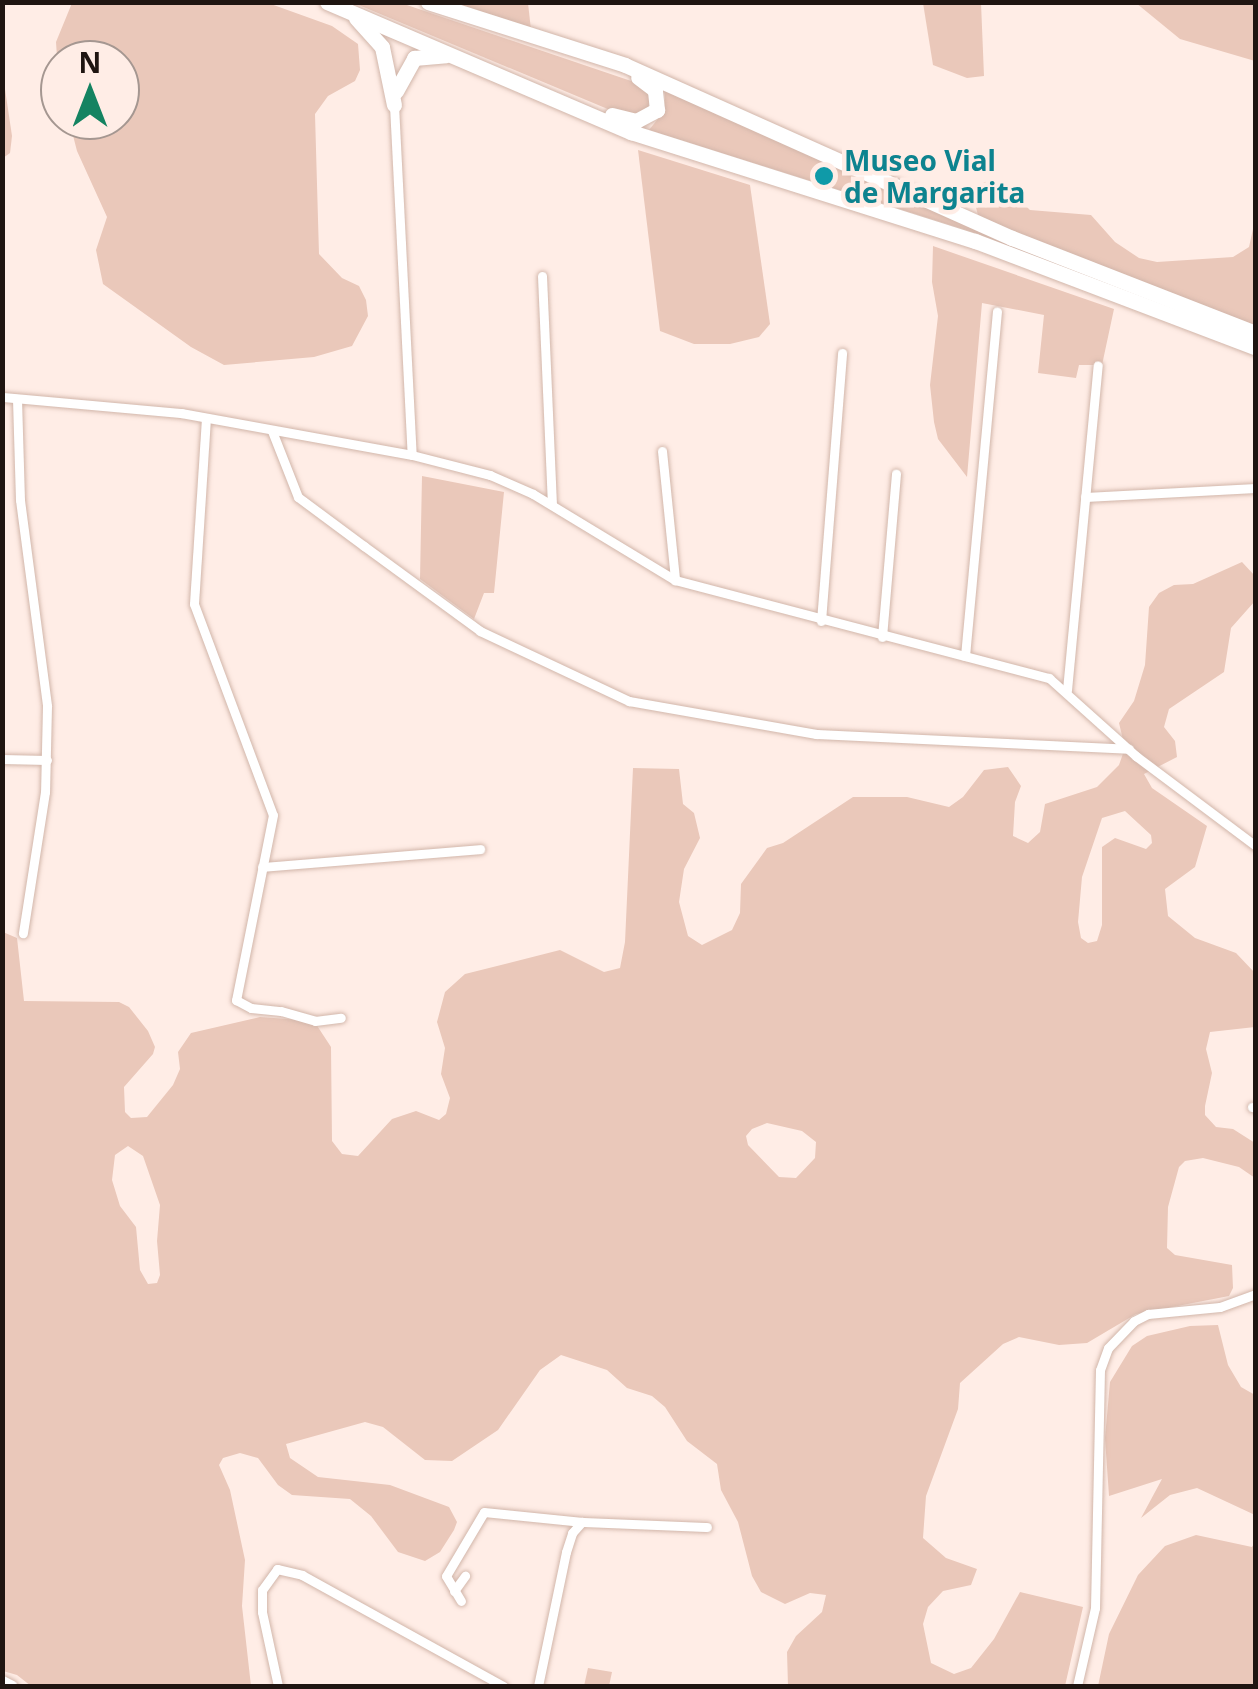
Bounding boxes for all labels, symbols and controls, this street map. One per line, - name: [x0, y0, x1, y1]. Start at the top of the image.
- north arrow: [40, 40, 140, 140]
- text: N: [79, 43, 101, 81]
- place label: Museo Vial de Margarita: [844, 143, 1025, 209]
- marker: Museo Vial de Margarita: [813, 165, 835, 187]

